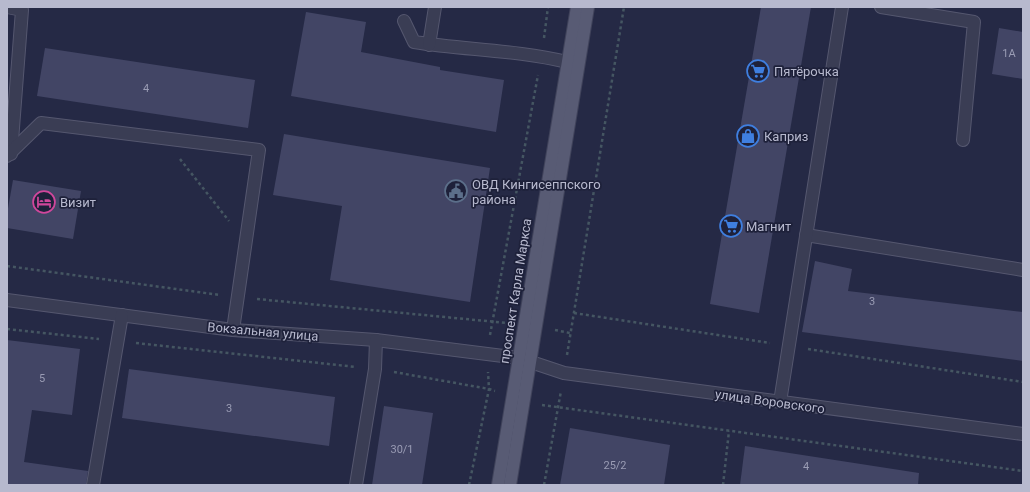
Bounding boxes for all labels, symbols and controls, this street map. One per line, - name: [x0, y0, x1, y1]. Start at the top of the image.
- house number: 1А: [1002, 47, 1017, 60]
- supermarket icon: Пятёрочка: [745, 58, 771, 84]
- place label: Пятёрочка: [774, 64, 839, 79]
- house number: 4: [143, 82, 149, 95]
- shop icon: Каприз: [735, 123, 761, 149]
- place label: Каприз: [764, 129, 808, 144]
- place label: ОВД Кингисеппского района: [472, 177, 601, 207]
- public building icon: ОВД Кингисеппского района: [443, 178, 469, 204]
- hotel icon: Визит: [31, 189, 57, 215]
- place label: Визит: [60, 195, 96, 210]
- supermarket icon: Магнит: [718, 213, 744, 239]
- street label: проспект Карла Маркса: [497, 217, 534, 365]
- place label: Магнит: [746, 219, 791, 234]
- house number: 3: [869, 295, 875, 308]
- street label: Вокзальная улица: [207, 319, 319, 344]
- house number: 5: [39, 372, 45, 385]
- street label: улица Воровского: [714, 386, 826, 417]
- house number: 3: [226, 402, 232, 415]
- house number: 30/1: [390, 443, 414, 456]
- house number: 25/2: [603, 459, 627, 472]
- house number: 4: [803, 460, 809, 473]

